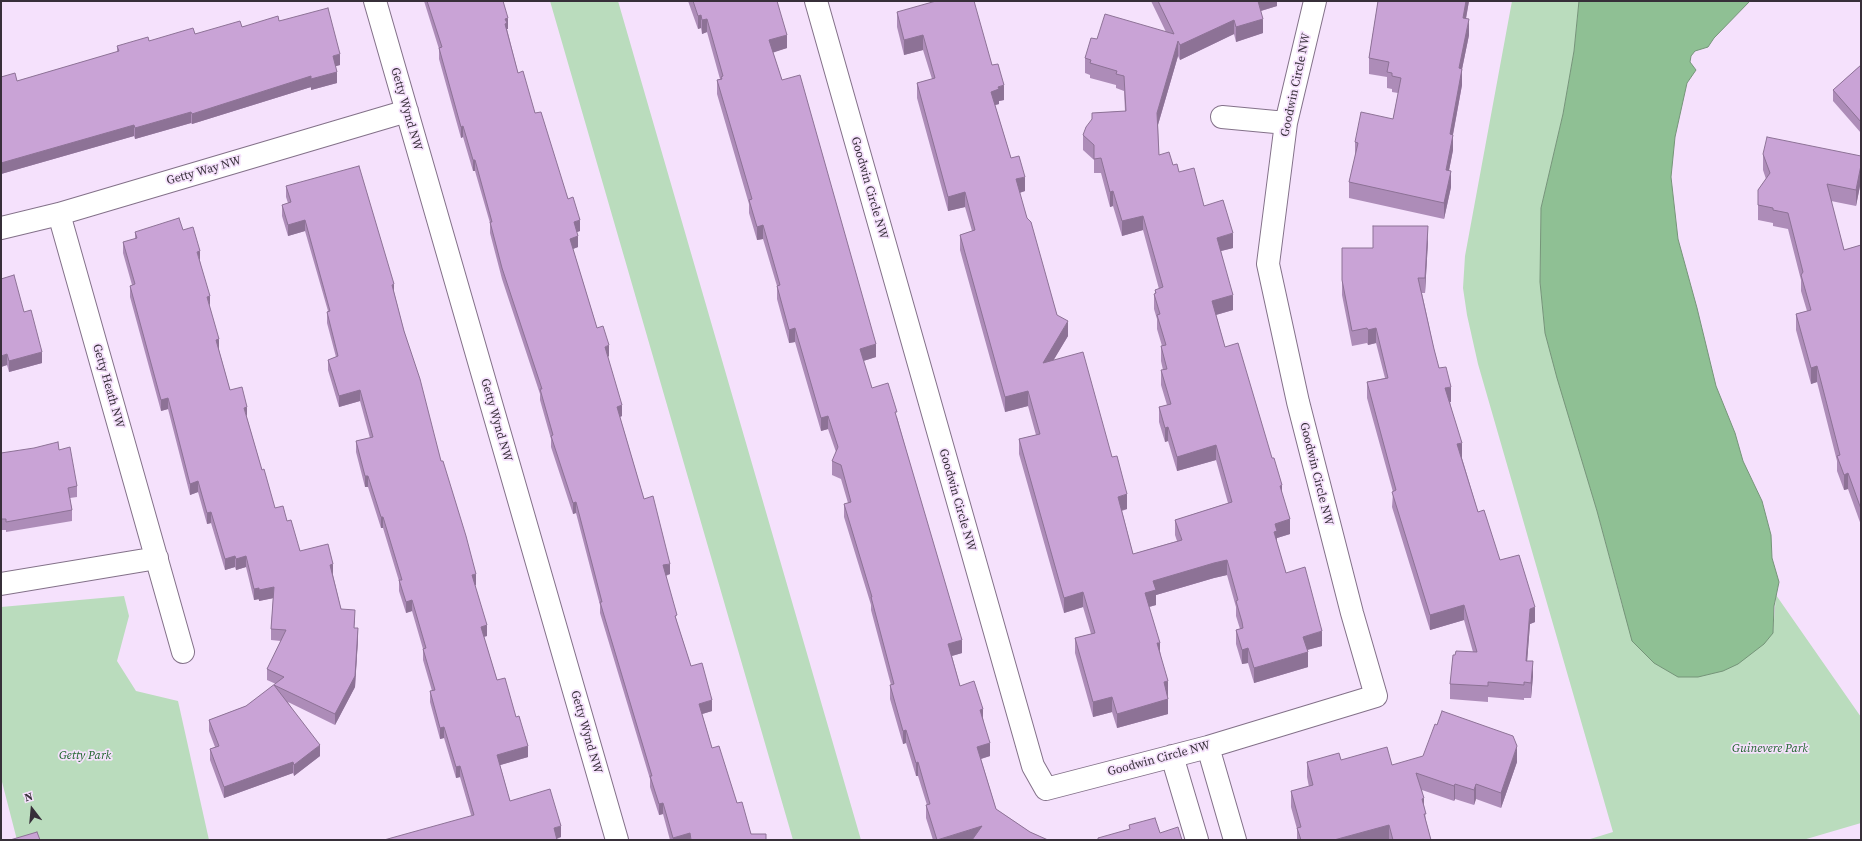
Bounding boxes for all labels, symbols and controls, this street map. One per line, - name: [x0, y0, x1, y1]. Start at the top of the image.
- street label: Goodwin Circle NW: [1278, 32, 1314, 138]
- street label: Getty Wynd NW: [387, 66, 425, 152]
- street label: Goodwin Circle NW: [848, 135, 890, 241]
- street label: Getty Way NW: [165, 153, 243, 189]
- street label: Getty Heath NW: [89, 342, 127, 430]
- street label: Getty Wynd NW: [477, 377, 515, 463]
- street label: Goodwin Circle NW: [1296, 421, 1336, 527]
- street label: Goodwin Circle NW: [936, 447, 978, 553]
- street label: Getty Wynd NW: [567, 689, 605, 775]
- street label: Goodwin Circle NW: [1106, 738, 1212, 780]
- park label: Guinevere Park: [1732, 742, 1808, 756]
- park label: Getty Park: [59, 749, 111, 763]
- north arrow: [12, 789, 52, 829]
- text: N: [23, 789, 34, 805]

